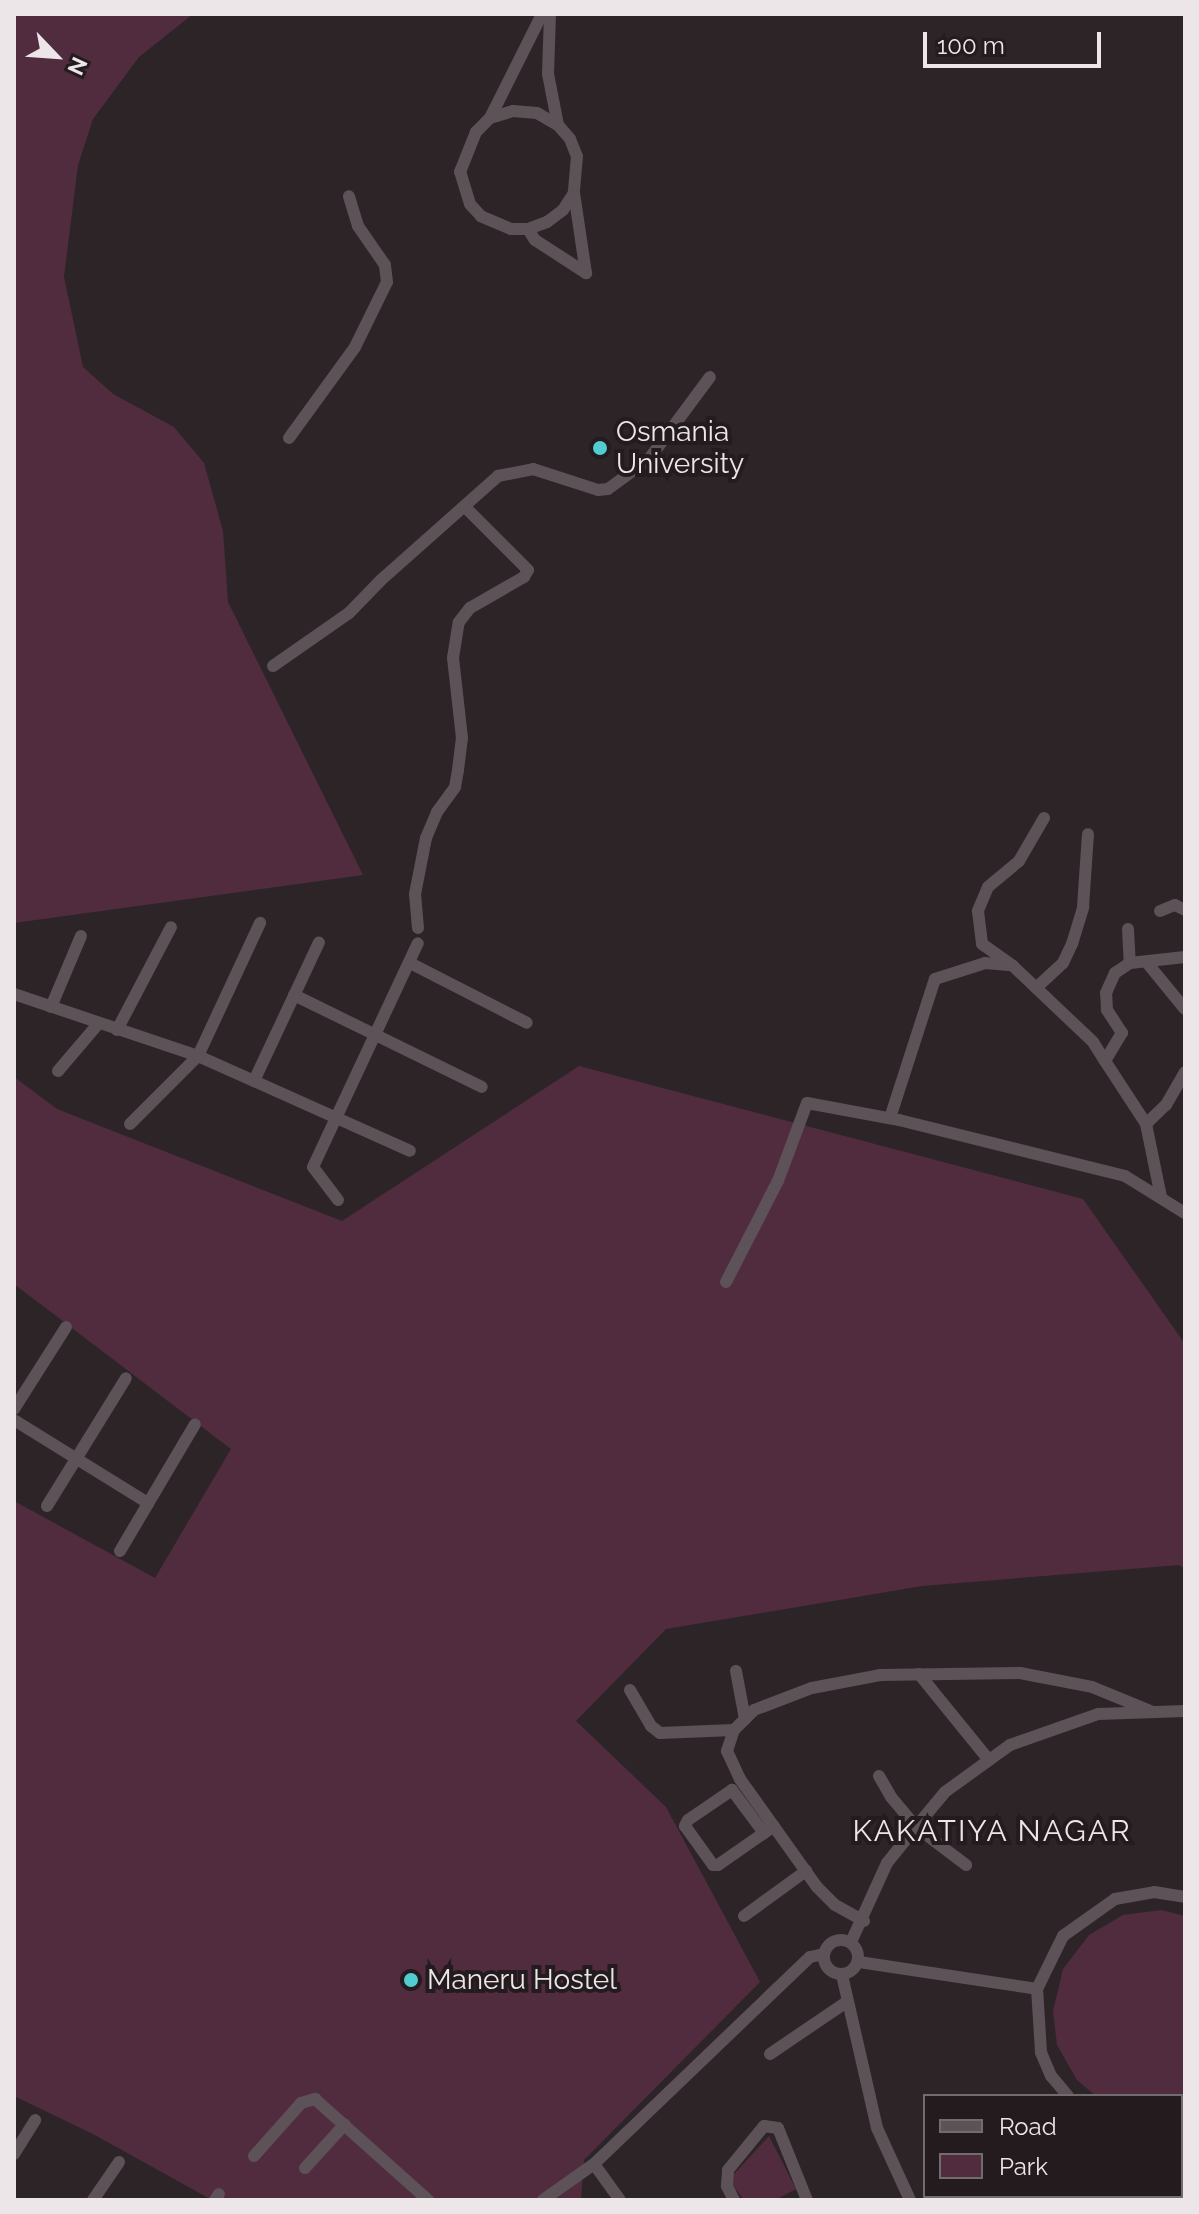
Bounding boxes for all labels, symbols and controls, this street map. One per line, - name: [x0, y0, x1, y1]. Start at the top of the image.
- north arrow: [16, 16, 96, 96]
- scale bar: [927, 16, 1105, 66]
- text: 100 m: [937, 31, 1005, 60]
- text: N: [62, 53, 93, 79]
- place label: Osmania University: [616, 415, 744, 481]
- marker: Osmania University: [591, 439, 609, 457]
- district label: KAKATIYA NAGAR: [852, 1813, 1132, 1849]
- place label: Maneru Hostel: [427, 1963, 617, 1997]
- marker: Maneru Hostel: [402, 1971, 420, 1989]
- legend: [923, 2094, 1183, 2198]
- text: Road: [999, 2112, 1057, 2141]
- text: Park: [999, 2152, 1048, 2181]

